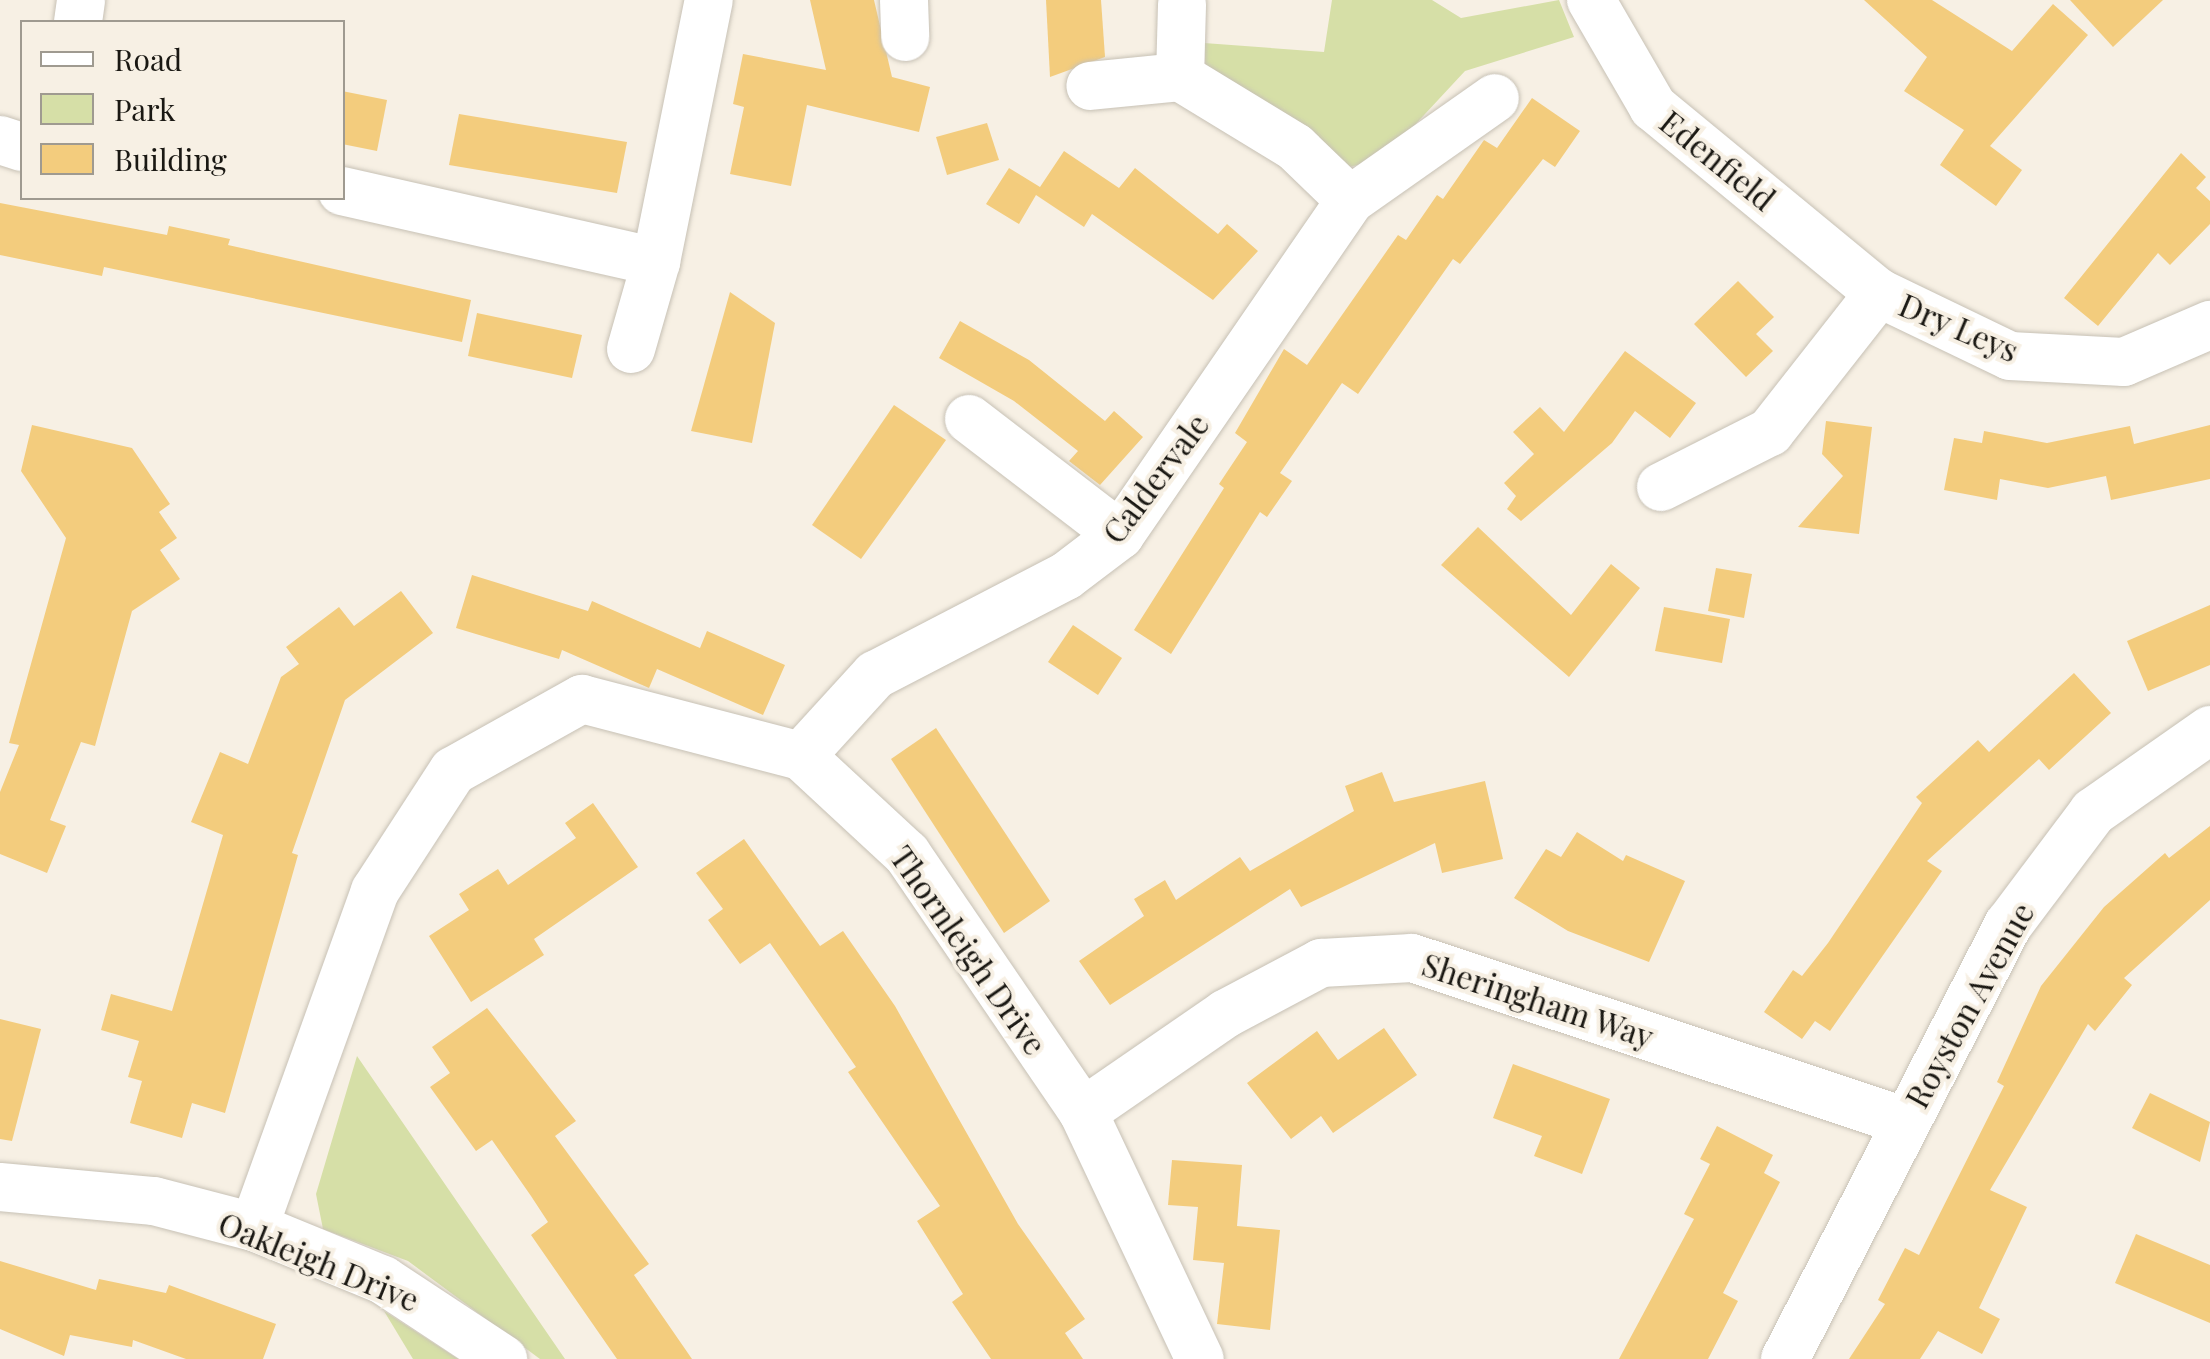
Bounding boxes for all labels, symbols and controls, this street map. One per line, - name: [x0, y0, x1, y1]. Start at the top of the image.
- legend: [20, 20, 345, 200]
- text: Road: [114, 39, 182, 79]
- text: Park: [114, 89, 176, 129]
- street label: Edenfield: [1653, 102, 1783, 218]
- text: Building: [114, 139, 227, 179]
- street label: Dry Leys: [1893, 285, 2025, 369]
- street label: Caldervale: [1094, 406, 1216, 550]
- street label: Thornleigh Drive: [883, 838, 1055, 1062]
- street label: Royston Avenue: [1897, 895, 2041, 1115]
- street label: Sheringham Way: [1417, 944, 1659, 1056]
- street label: Oakleigh Drive: [213, 1203, 425, 1319]

